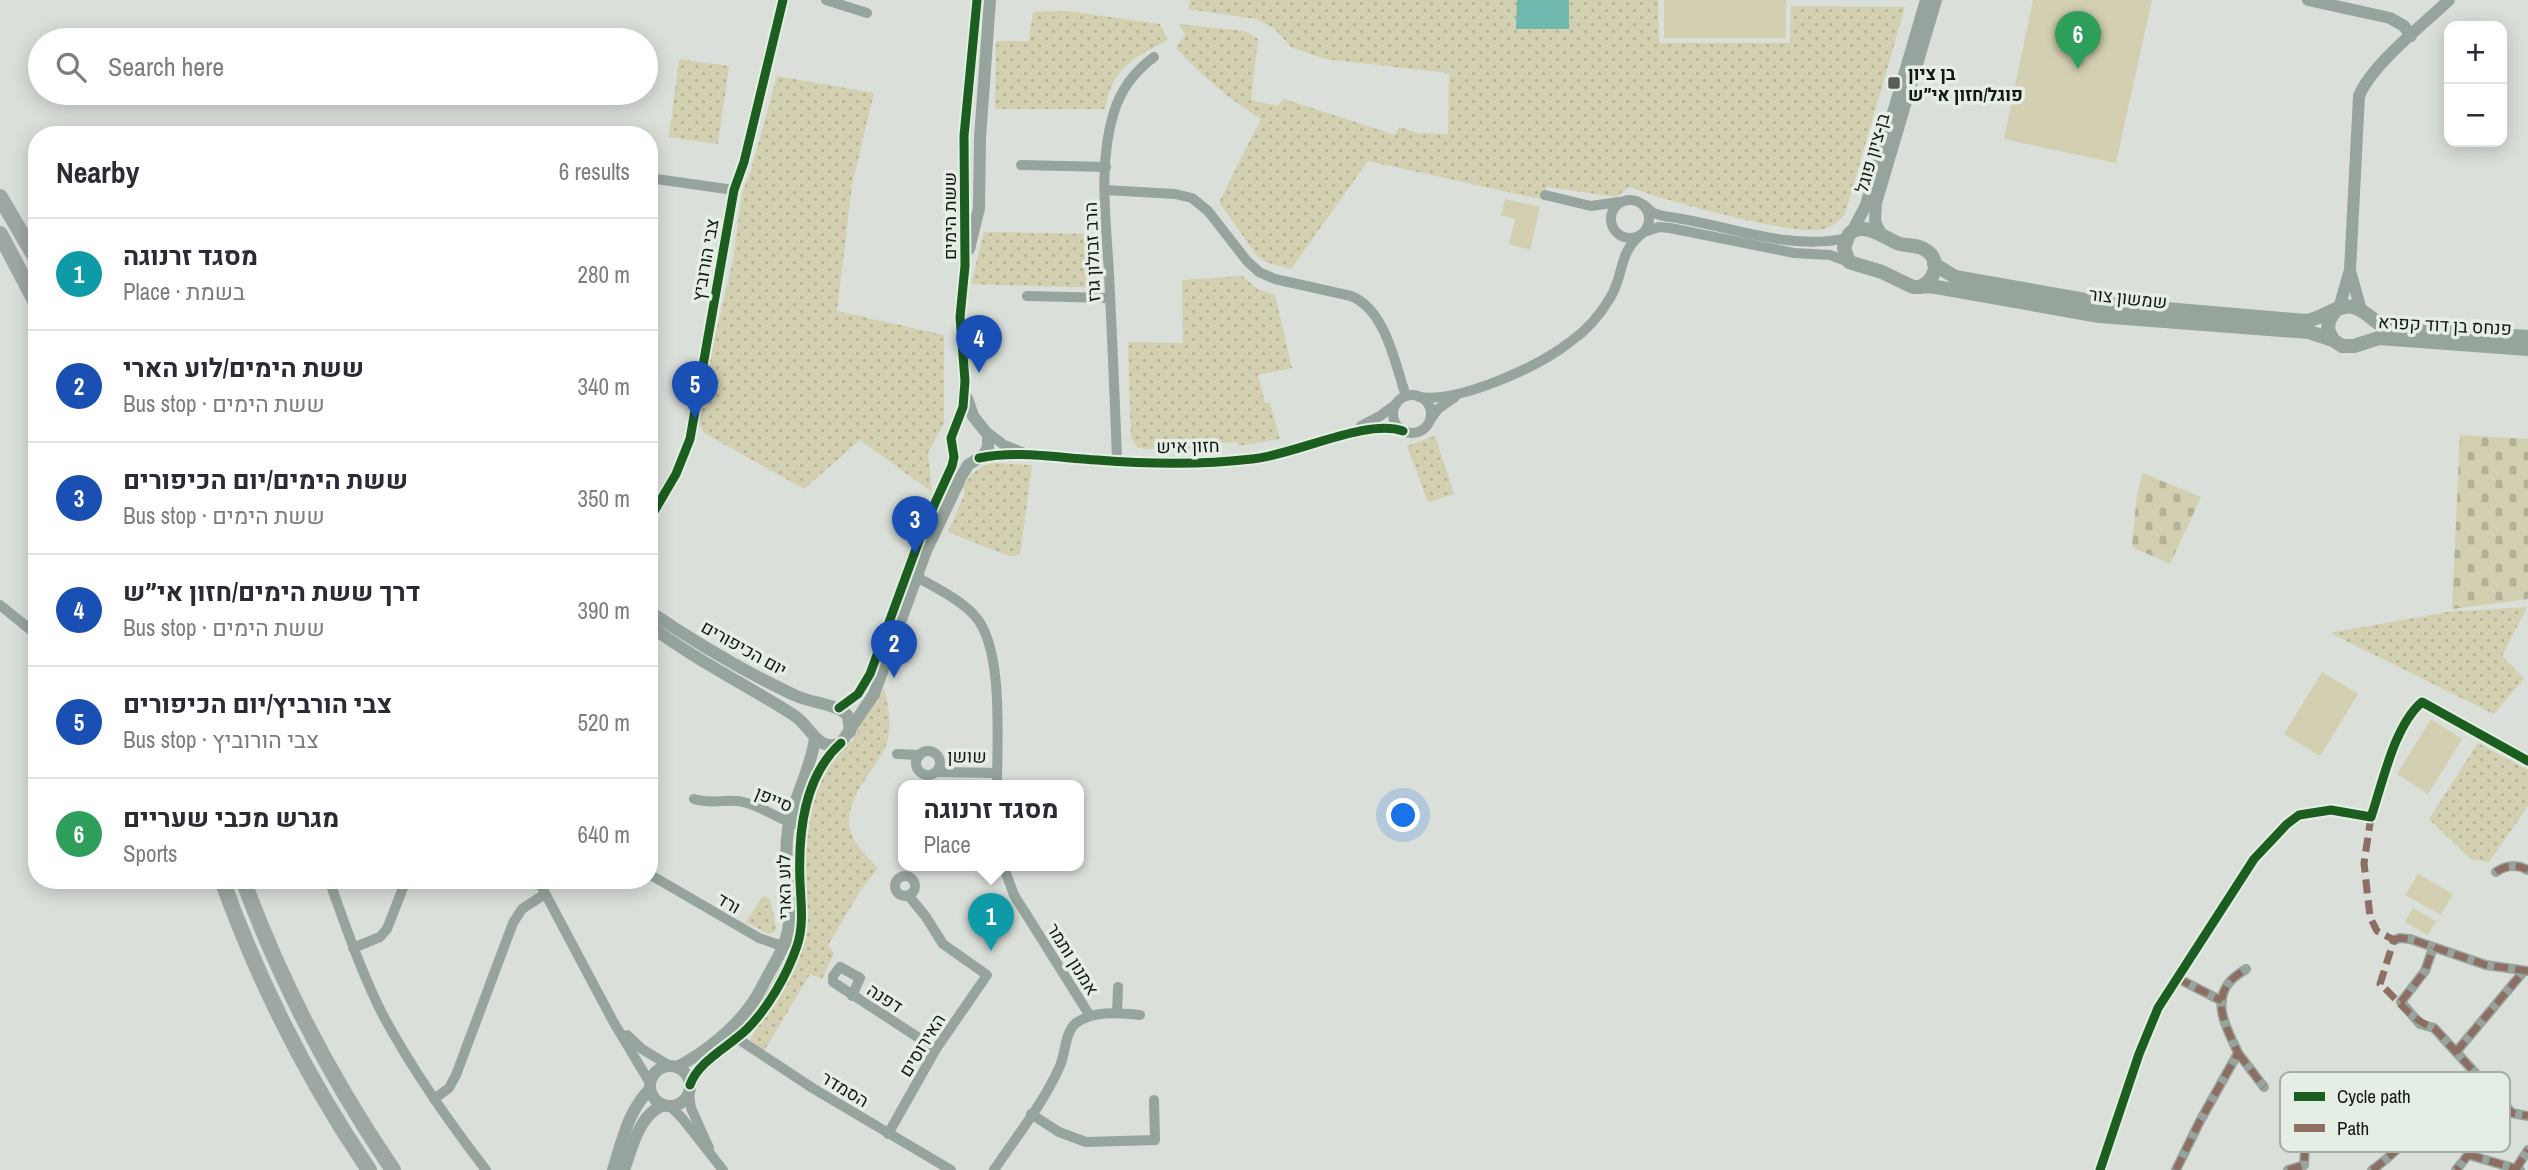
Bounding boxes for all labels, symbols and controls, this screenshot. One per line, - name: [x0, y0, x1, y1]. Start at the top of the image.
- pin: 6: [2055, 11, 2101, 69]
- map controls: [2444, 21, 2507, 147]
- button: +: [2444, 21, 2507, 84]
- search box: [28, 28, 658, 105]
- icon: search: [52, 48, 90, 86]
- text: Search here: [108, 49, 224, 84]
- place label: בן ציון פוגל/חזון אי״ש: [1908, 61, 2023, 107]
- marker: בן ציון פוגל/חזון אי״ש: [1886, 75, 1902, 91]
- button: −: [2444, 84, 2507, 147]
- street label: בן-ציון פוגל: [1849, 110, 1895, 196]
- text: Nearby: [56, 152, 139, 192]
- text: 6 results: [559, 156, 630, 187]
- street label: ששת הימים: [937, 172, 962, 260]
- street label: הרב זבולון גרז: [1078, 202, 1106, 302]
- street label: צבי הורוביץ: [685, 217, 725, 303]
- text: מסגד זרנוגה: [123, 238, 258, 273]
- text: 1: [74, 259, 84, 290]
- text: 280 m: [578, 259, 630, 290]
- text: Place · בשמת: [123, 276, 245, 307]
- street label: שמשון צור: [2088, 281, 2168, 315]
- street label: פנחס בן דוד קפרא: [2377, 309, 2513, 341]
- pin: 4: [956, 315, 1002, 373]
- text: ששת הימים/לוע הארי: [123, 350, 364, 385]
- pin: 5: [672, 361, 718, 419]
- text: 2: [74, 371, 84, 402]
- text: 340 m: [578, 371, 630, 402]
- text: Bus stop · ששת הימים: [123, 388, 325, 419]
- street label: חזון איש: [1156, 433, 1220, 459]
- text: ששת הימים/יום הכיפורים: [123, 462, 408, 497]
- text: 3: [74, 483, 84, 514]
- text: 350 m: [578, 483, 630, 514]
- pin: 3: [892, 496, 938, 554]
- text: Bus stop · ששת הימים: [123, 500, 325, 531]
- text: דרך ששת הימים/חזון אי״ש: [123, 574, 420, 609]
- text: 4: [74, 595, 84, 626]
- text: 390 m: [578, 595, 630, 626]
- text: Bus stop · ששת הימים: [123, 612, 325, 643]
- street label: יום הכיפורים: [697, 614, 791, 682]
- pin: 2: [871, 620, 917, 678]
- text: צבי הורביץ/יום הכיפורים: [123, 686, 392, 721]
- text: 5: [74, 707, 84, 738]
- text: 520 m: [578, 707, 630, 738]
- text: Bus stop · צבי הורוביץ: [123, 724, 319, 755]
- street label: שושן: [947, 743, 987, 769]
- street label: סייפן: [751, 780, 797, 818]
- popup: [898, 780, 1084, 871]
- text: מסגד זרנוגה: [924, 791, 1058, 826]
- your location: [1386, 798, 1420, 832]
- text: מגרש מכבי שעריים: [123, 800, 339, 835]
- text: 6: [74, 819, 84, 850]
- text: 640 m: [578, 819, 630, 850]
- text: Place: [924, 829, 971, 860]
- text: Sports: [123, 838, 178, 869]
- street label: לוע הארי: [771, 854, 797, 920]
- street label: ורד: [713, 886, 745, 920]
- pin: 1: [968, 893, 1014, 951]
- street label: אמנון ותמר: [1041, 918, 1105, 1000]
- street label: דפנה: [862, 977, 908, 1019]
- street label: האירוסים: [893, 1009, 951, 1081]
- street label: הסמדר: [816, 1065, 874, 1113]
- legend: [2280, 1072, 2510, 1152]
- text: Cycle path: [2337, 1083, 2411, 1109]
- text: Path: [2337, 1115, 2369, 1141]

